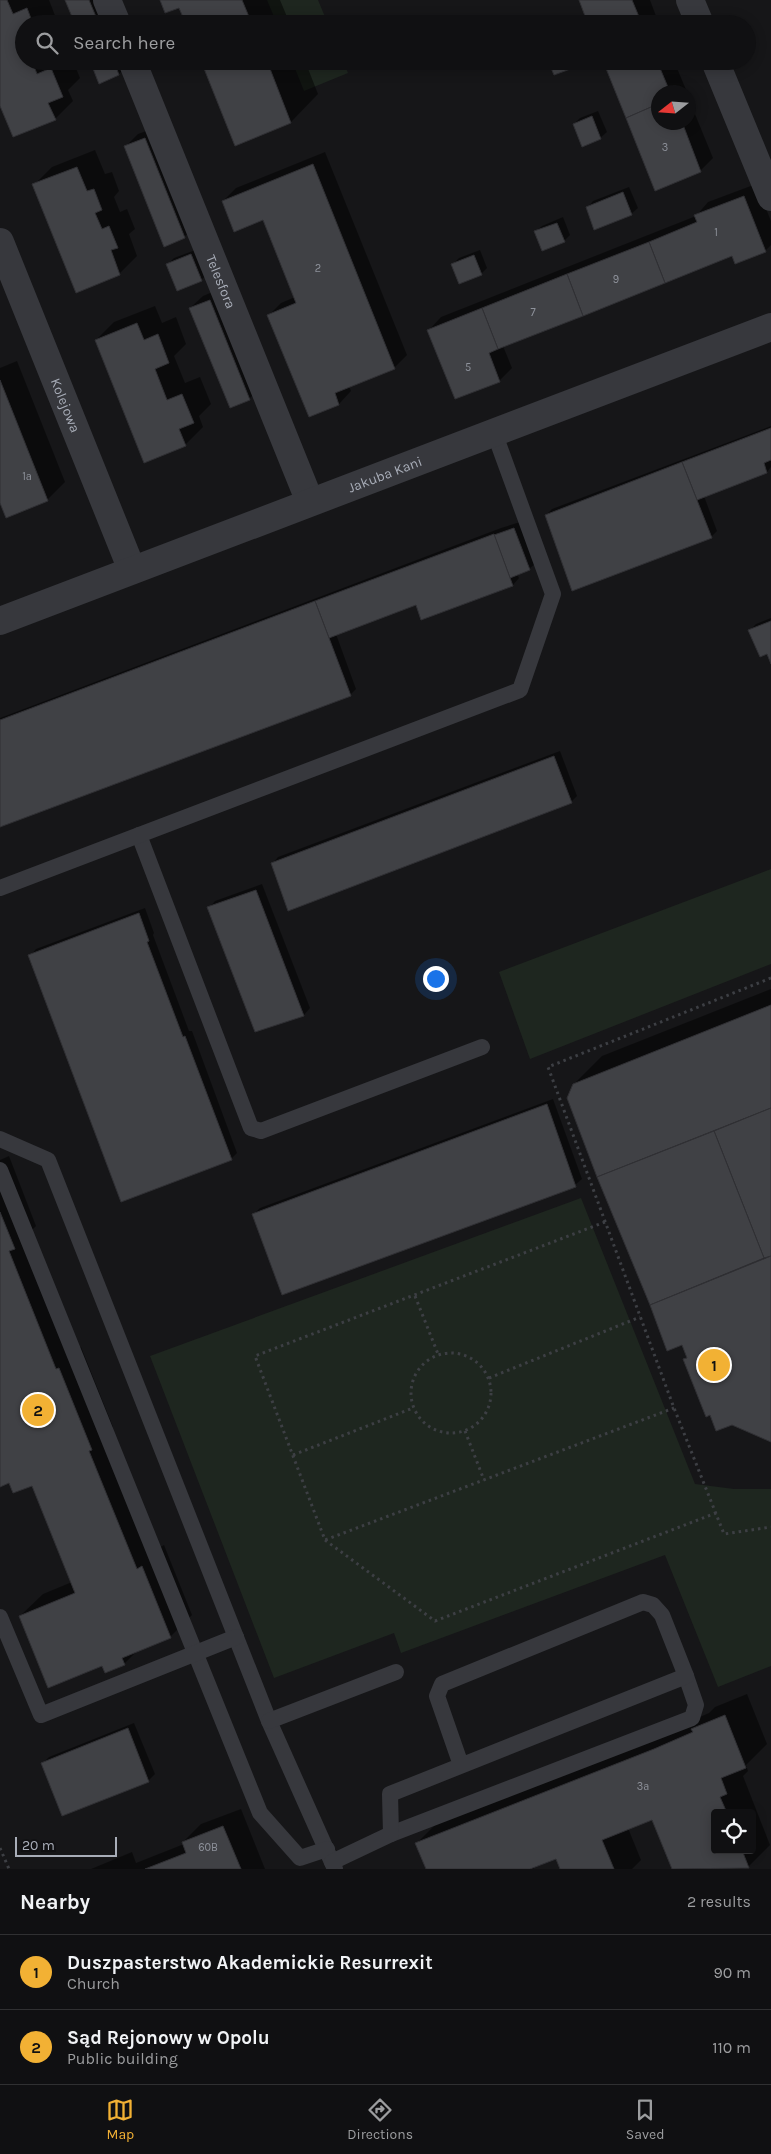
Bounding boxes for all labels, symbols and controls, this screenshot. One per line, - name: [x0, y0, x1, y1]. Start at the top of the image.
- search box: [15, 15, 756, 70]
- icon: search: [33, 29, 61, 57]
- text: Search here: [73, 32, 175, 54]
- north arrow: [651, 85, 696, 130]
- house number: 3: [662, 141, 668, 154]
- house number: 1: [714, 226, 718, 239]
- street label: Telesfora: [202, 253, 239, 311]
- house number: 2: [315, 262, 321, 275]
- house number: 9: [613, 273, 619, 286]
- house number: 7: [530, 306, 536, 319]
- house number: 5: [465, 361, 471, 374]
- street label: Kolejowa: [47, 376, 84, 435]
- street label: Jakuba Kani: [346, 453, 425, 497]
- house number: 1a: [22, 470, 32, 483]
- your location: [423, 966, 449, 992]
- pin: 1: [698, 1346, 730, 1384]
- pin: 2: [22, 1391, 54, 1429]
- house number: 3a: [637, 1780, 649, 1793]
- map controls: [711, 1809, 756, 1854]
- button: locate: [711, 1809, 756, 1854]
- scale bar: [15, 1834, 118, 1857]
- text: 20 m: [22, 1837, 55, 1854]
- house number: 60B: [198, 1841, 218, 1854]
- text: Nearby: [20, 1890, 90, 1914]
- text: 2 results: [687, 1892, 751, 1911]
- text: Duszpasterstwo Akademickie Resurrexit: [67, 1952, 433, 1974]
- text: 1: [33, 1963, 39, 1982]
- text: 90 m: [713, 1963, 751, 1982]
- text: Church: [67, 1974, 120, 1993]
- text: Sąd Rejonowy w Opolu: [67, 2027, 270, 2049]
- text: 2: [31, 2038, 41, 2057]
- text: 110 m: [712, 2038, 751, 2057]
- text: Public building: [67, 2049, 178, 2068]
- tab: Map: [106, 2096, 134, 2143]
- tab: Directions: [347, 2096, 413, 2143]
- tab: Saved: [626, 2096, 665, 2143]

